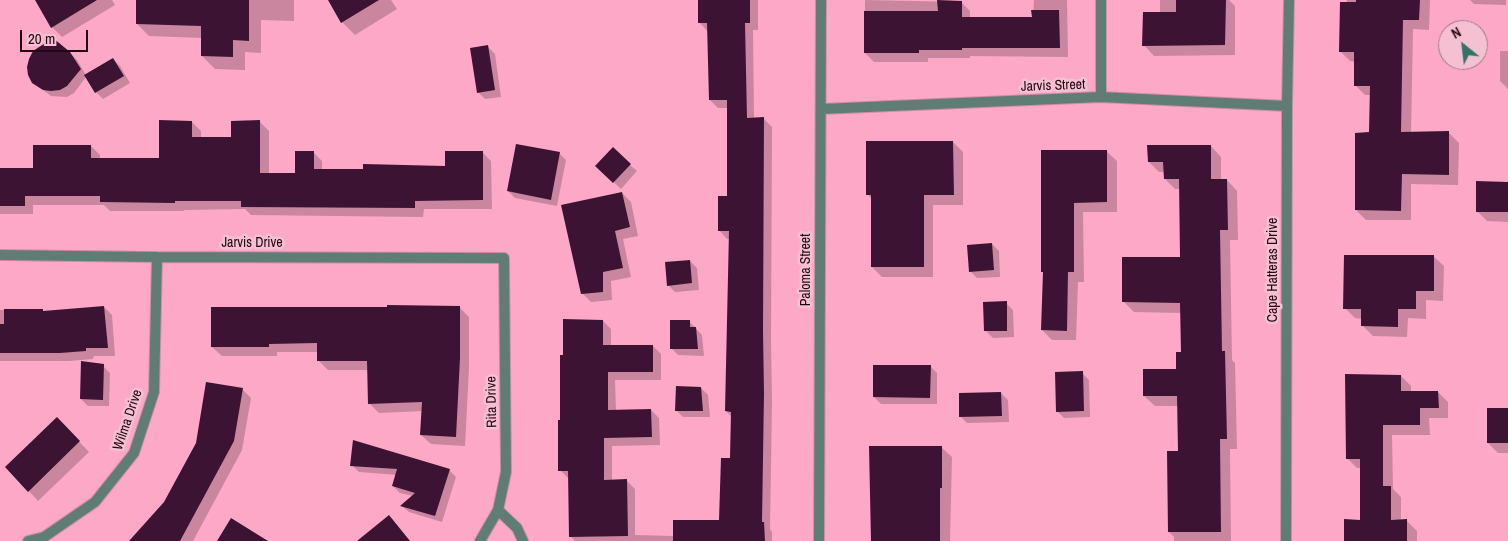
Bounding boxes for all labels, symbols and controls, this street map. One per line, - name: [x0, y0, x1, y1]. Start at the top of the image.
- scale bar: [22, 20, 90, 52]
- north arrow: [1438, 20, 1488, 70]
- text: N: [1448, 23, 1464, 43]
- text: 20 m: [28, 28, 55, 49]
- street label: Jarvis Street: [1021, 76, 1085, 96]
- street label: Cape Hatteras Drive: [1265, 218, 1281, 322]
- street label: Paloma Street: [798, 234, 814, 306]
- street label: Jarvis Drive: [221, 235, 283, 251]
- street label: Rita Drive: [483, 376, 501, 428]
- street label: Wilma Drive: [110, 387, 146, 453]

